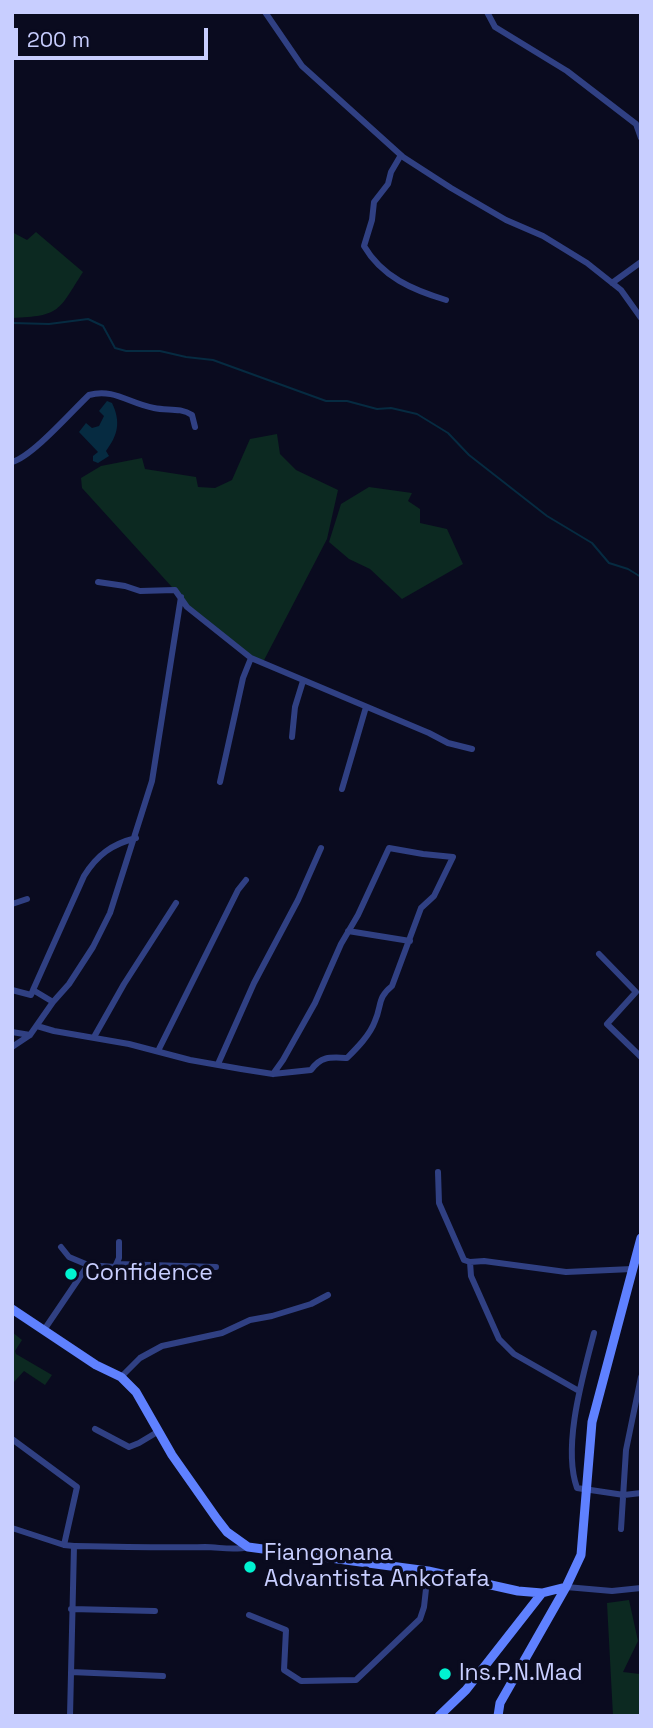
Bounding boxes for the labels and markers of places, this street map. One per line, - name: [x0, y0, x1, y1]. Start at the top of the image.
- place label: Confidence: [85, 1260, 213, 1288]
- marker: Confidence: [63, 1266, 79, 1282]
- place label: Fiangonana Advantista Ankofafa: [264, 1540, 490, 1594]
- marker: Fiangonana Advantista Ankofafa: [242, 1559, 258, 1575]
- place label: Ins.P.N.Mad: [459, 1660, 582, 1688]
- marker: Ins.P.N.Mad: [437, 1666, 453, 1682]

